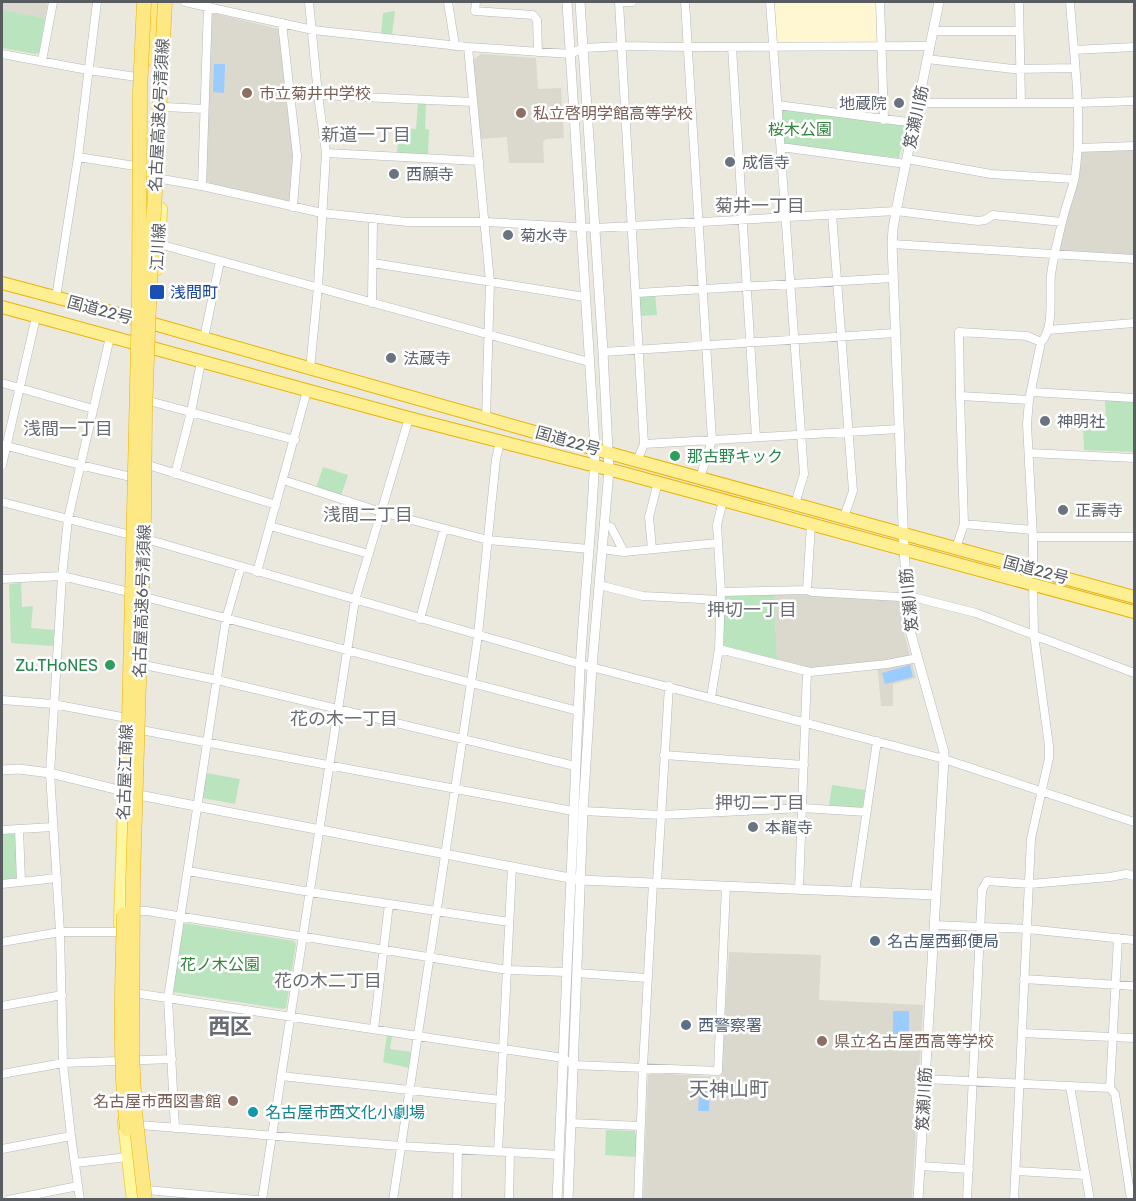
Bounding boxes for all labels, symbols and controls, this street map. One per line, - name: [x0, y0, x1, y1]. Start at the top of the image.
- street label: 名古屋高速6号清須線: [145, 38, 173, 192]
- place label: 市立菊井中学校: [259, 84, 371, 103]
- street label: 笈瀬川筋: [900, 84, 932, 150]
- marker: 市立菊井中学校: [240, 86, 254, 100]
- place label: 地蔵院: [839, 94, 887, 113]
- marker: 地蔵院: [892, 96, 906, 110]
- place label: 私立啓明学館高等学校: [533, 104, 693, 123]
- marker: 私立啓明学館高等学校: [514, 106, 528, 120]
- park label: 桜木公園: [768, 120, 832, 139]
- district label: 新道一丁目: [321, 124, 411, 146]
- place label: 成信寺: [742, 153, 790, 172]
- marker: 成信寺: [723, 155, 737, 169]
- place label: 西願寺: [406, 165, 454, 184]
- marker: 西願寺: [387, 167, 401, 181]
- district label: 菊井一丁目: [715, 195, 805, 217]
- street label: 江川線: [147, 223, 169, 271]
- place label: 菊水寺: [520, 226, 568, 245]
- marker: 菊水寺: [501, 228, 515, 242]
- marker: 浅間町: [148, 283, 166, 301]
- place label: 浅間町: [170, 283, 218, 302]
- street label: 国道22号: [65, 292, 135, 328]
- place label: 法蔵寺: [403, 349, 451, 368]
- marker: 法蔵寺: [384, 351, 398, 365]
- place label: 神明社: [1057, 412, 1105, 431]
- marker: 神明社: [1038, 414, 1052, 428]
- district label: 浅間一丁目: [23, 418, 113, 440]
- street label: 国道22号: [533, 423, 603, 459]
- place label: 那古野キック: [687, 447, 783, 466]
- marker: 那古野キック: [668, 449, 682, 463]
- place label: 正壽寺: [1075, 501, 1123, 520]
- marker: 正壽寺: [1056, 503, 1070, 517]
- district label: 浅間二丁目: [323, 504, 413, 526]
- street label: 名古屋高速6号清須線: [130, 524, 154, 678]
- street label: 国道22号: [1001, 552, 1071, 588]
- street label: 笈瀬川筋: [896, 567, 922, 633]
- district label: 押切一丁目: [707, 599, 797, 621]
- place label: Zu.THoNES: [15, 656, 98, 675]
- marker: Zu.THoNES: [103, 658, 117, 672]
- district label: 花の木一丁目: [290, 708, 398, 730]
- street label: 名古屋江南線: [114, 724, 136, 820]
- district label: 押切二丁目: [715, 792, 805, 814]
- place label: 本龍寺: [765, 818, 813, 837]
- marker: 本龍寺: [746, 820, 760, 834]
- place label: 名古屋西郵便局: [887, 932, 999, 951]
- marker: 名古屋西郵便局: [868, 934, 882, 948]
- park label: 花ノ木公園: [180, 955, 260, 974]
- district label: 花の木二丁目: [274, 970, 382, 992]
- district label: 西区: [208, 1013, 252, 1040]
- place label: 西警察署: [698, 1016, 762, 1035]
- marker: 西警察署: [679, 1018, 693, 1032]
- place label: 県立名古屋西高等学校: [834, 1032, 994, 1051]
- marker: 県立名古屋西高等学校: [815, 1034, 829, 1048]
- street label: 笈瀬川筋: [913, 1067, 935, 1131]
- district label: 天神山町: [689, 1077, 769, 1101]
- place label: 名古屋市西図書館: [93, 1092, 221, 1111]
- marker: 名古屋市西図書館: [226, 1094, 240, 1108]
- place label: 名古屋市西文化小劇場: [265, 1103, 425, 1122]
- marker: 名古屋市西文化小劇場: [246, 1105, 260, 1119]

